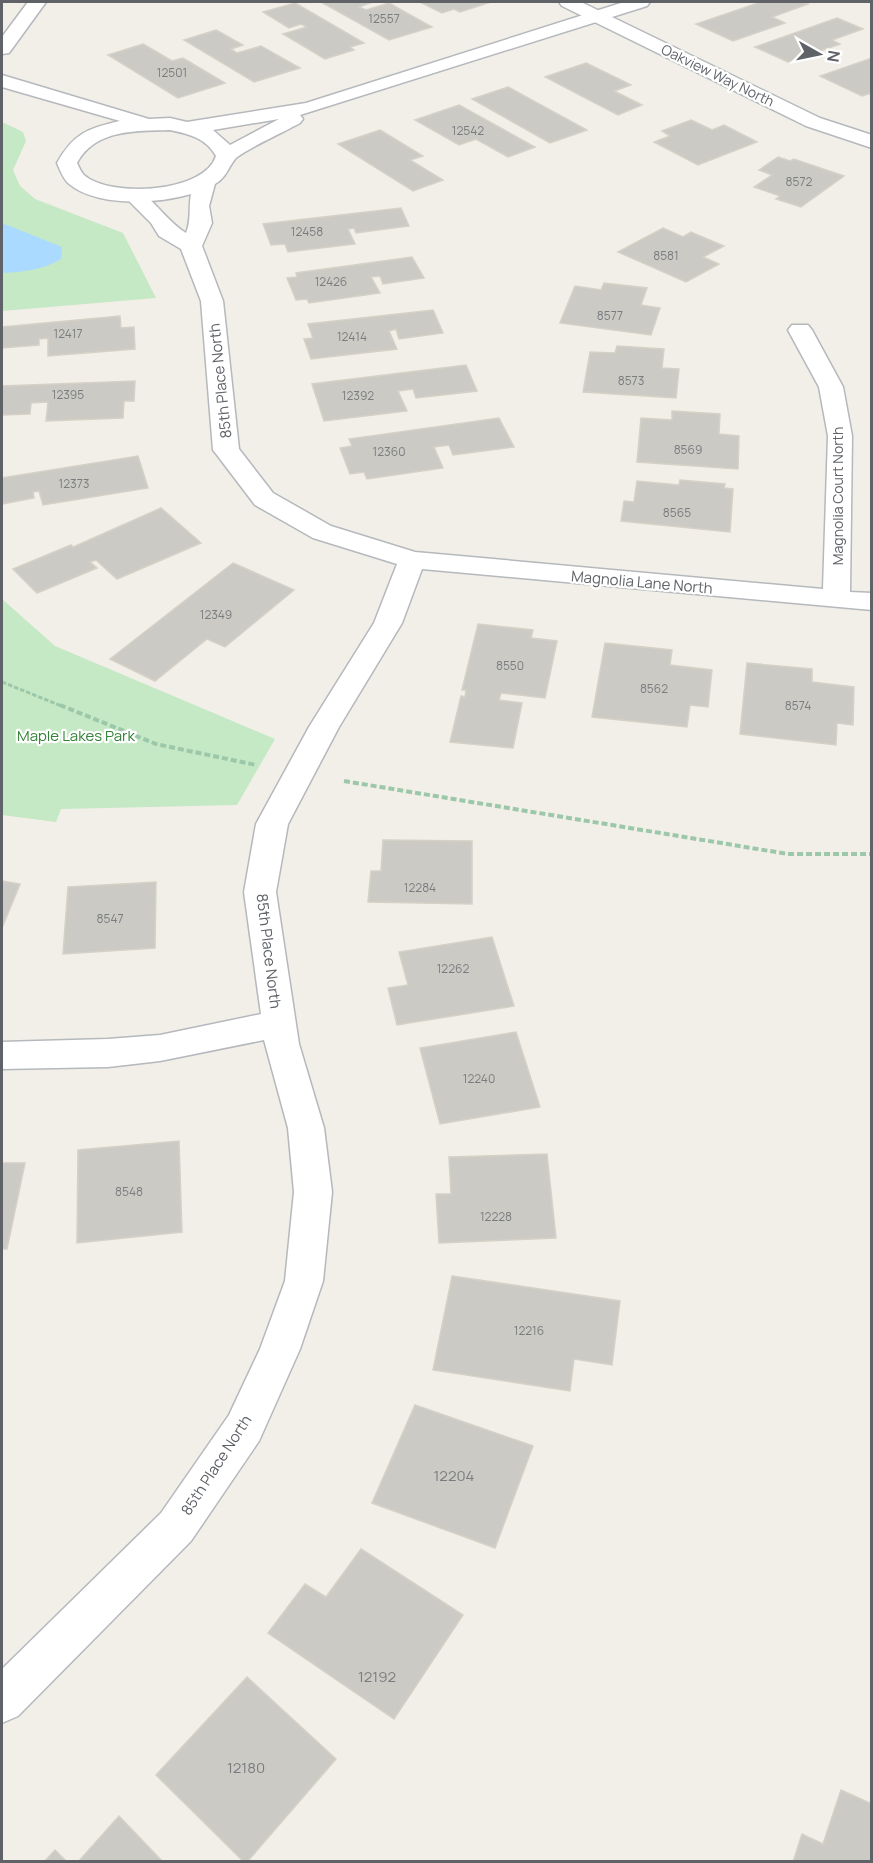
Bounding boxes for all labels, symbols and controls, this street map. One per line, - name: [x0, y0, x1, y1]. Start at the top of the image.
- house number: 12557: [368, 10, 400, 27]
- north arrow: [789, 24, 849, 84]
- street label: Oakview Way North: [658, 39, 778, 111]
- text: N: [822, 49, 846, 64]
- house number: 12501: [157, 64, 187, 81]
- house number: 12542: [452, 122, 484, 139]
- house number: 8572: [786, 173, 813, 190]
- house number: 12458: [291, 223, 323, 240]
- house number: 8581: [653, 247, 679, 264]
- house number: 12426: [315, 273, 347, 290]
- house number: 8577: [597, 307, 623, 324]
- street label: 85th Place North: [204, 322, 236, 440]
- house number: 12417: [53, 325, 83, 342]
- house number: 12414: [337, 328, 367, 345]
- house number: 8573: [618, 372, 644, 389]
- house number: 12395: [52, 386, 84, 403]
- house number: 12392: [342, 387, 374, 404]
- street label: Magnolia Court North: [828, 427, 847, 565]
- house number: 8569: [674, 441, 702, 458]
- house number: 12360: [373, 443, 405, 460]
- house number: 12373: [59, 475, 89, 492]
- house number: 8565: [663, 504, 691, 521]
- street label: Magnolia Lane North: [570, 565, 714, 599]
- house number: 12349: [200, 606, 232, 623]
- house number: 8550: [496, 657, 524, 674]
- house number: 8562: [640, 680, 668, 697]
- house number: 8574: [785, 697, 811, 714]
- park label: Maple Lakes Park: [17, 725, 136, 746]
- house number: 12284: [404, 879, 436, 896]
- street label: 85th Place North: [252, 892, 286, 1010]
- house number: 8547: [97, 910, 124, 927]
- house number: 12262: [437, 960, 469, 977]
- house number: 12240: [463, 1070, 495, 1087]
- house number: 8548: [115, 1183, 143, 1200]
- house number: 12228: [480, 1208, 512, 1225]
- house number: 12216: [514, 1322, 544, 1339]
- street label: 85th Place North: [176, 1411, 256, 1519]
- house number: 12204: [434, 1465, 475, 1486]
- house number: 12192: [358, 1666, 396, 1687]
- house number: 12180: [227, 1757, 265, 1778]

